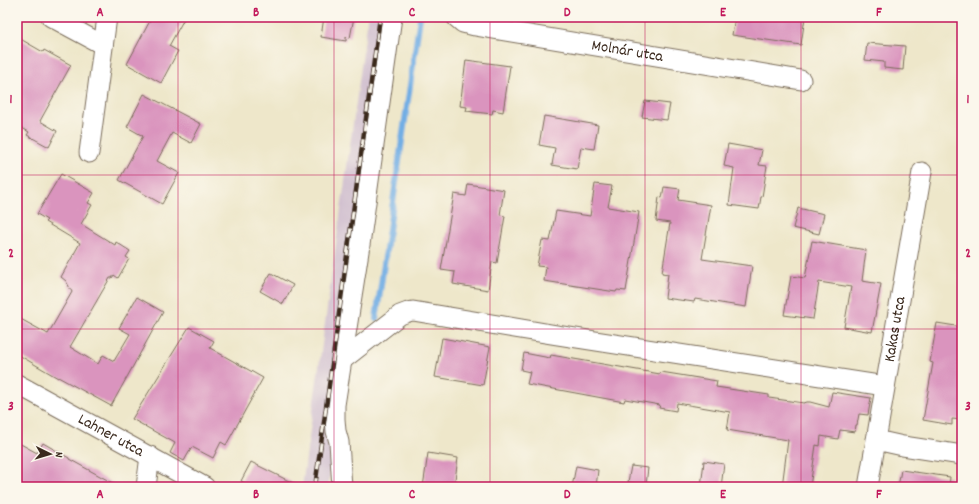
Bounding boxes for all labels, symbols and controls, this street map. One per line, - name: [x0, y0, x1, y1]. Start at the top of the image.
- text: A: [96, 4, 104, 23]
- text: B: [253, 4, 259, 23]
- text: C: [409, 4, 416, 23]
- text: D: [564, 4, 571, 23]
- text: E: [720, 4, 727, 23]
- text: F: [876, 4, 882, 23]
- street label: Molnár utca: [590, 34, 665, 69]
- text: 1: [10, 91, 13, 110]
- text: 1: [967, 91, 970, 110]
- text: 2: [8, 245, 14, 264]
- text: 2: [965, 245, 971, 264]
- street label: Kakas utca: [878, 294, 912, 364]
- text: 3: [8, 398, 14, 417]
- text: 3: [965, 398, 971, 417]
- street label: Lahner utca: [74, 408, 148, 463]
- north arrow: [30, 434, 70, 474]
- text: N: [50, 451, 66, 459]
- text: A: [96, 486, 104, 504]
- text: B: [253, 486, 259, 504]
- text: C: [409, 486, 416, 504]
- text: D: [564, 486, 571, 504]
- text: E: [720, 486, 727, 504]
- text: F: [876, 486, 882, 504]

